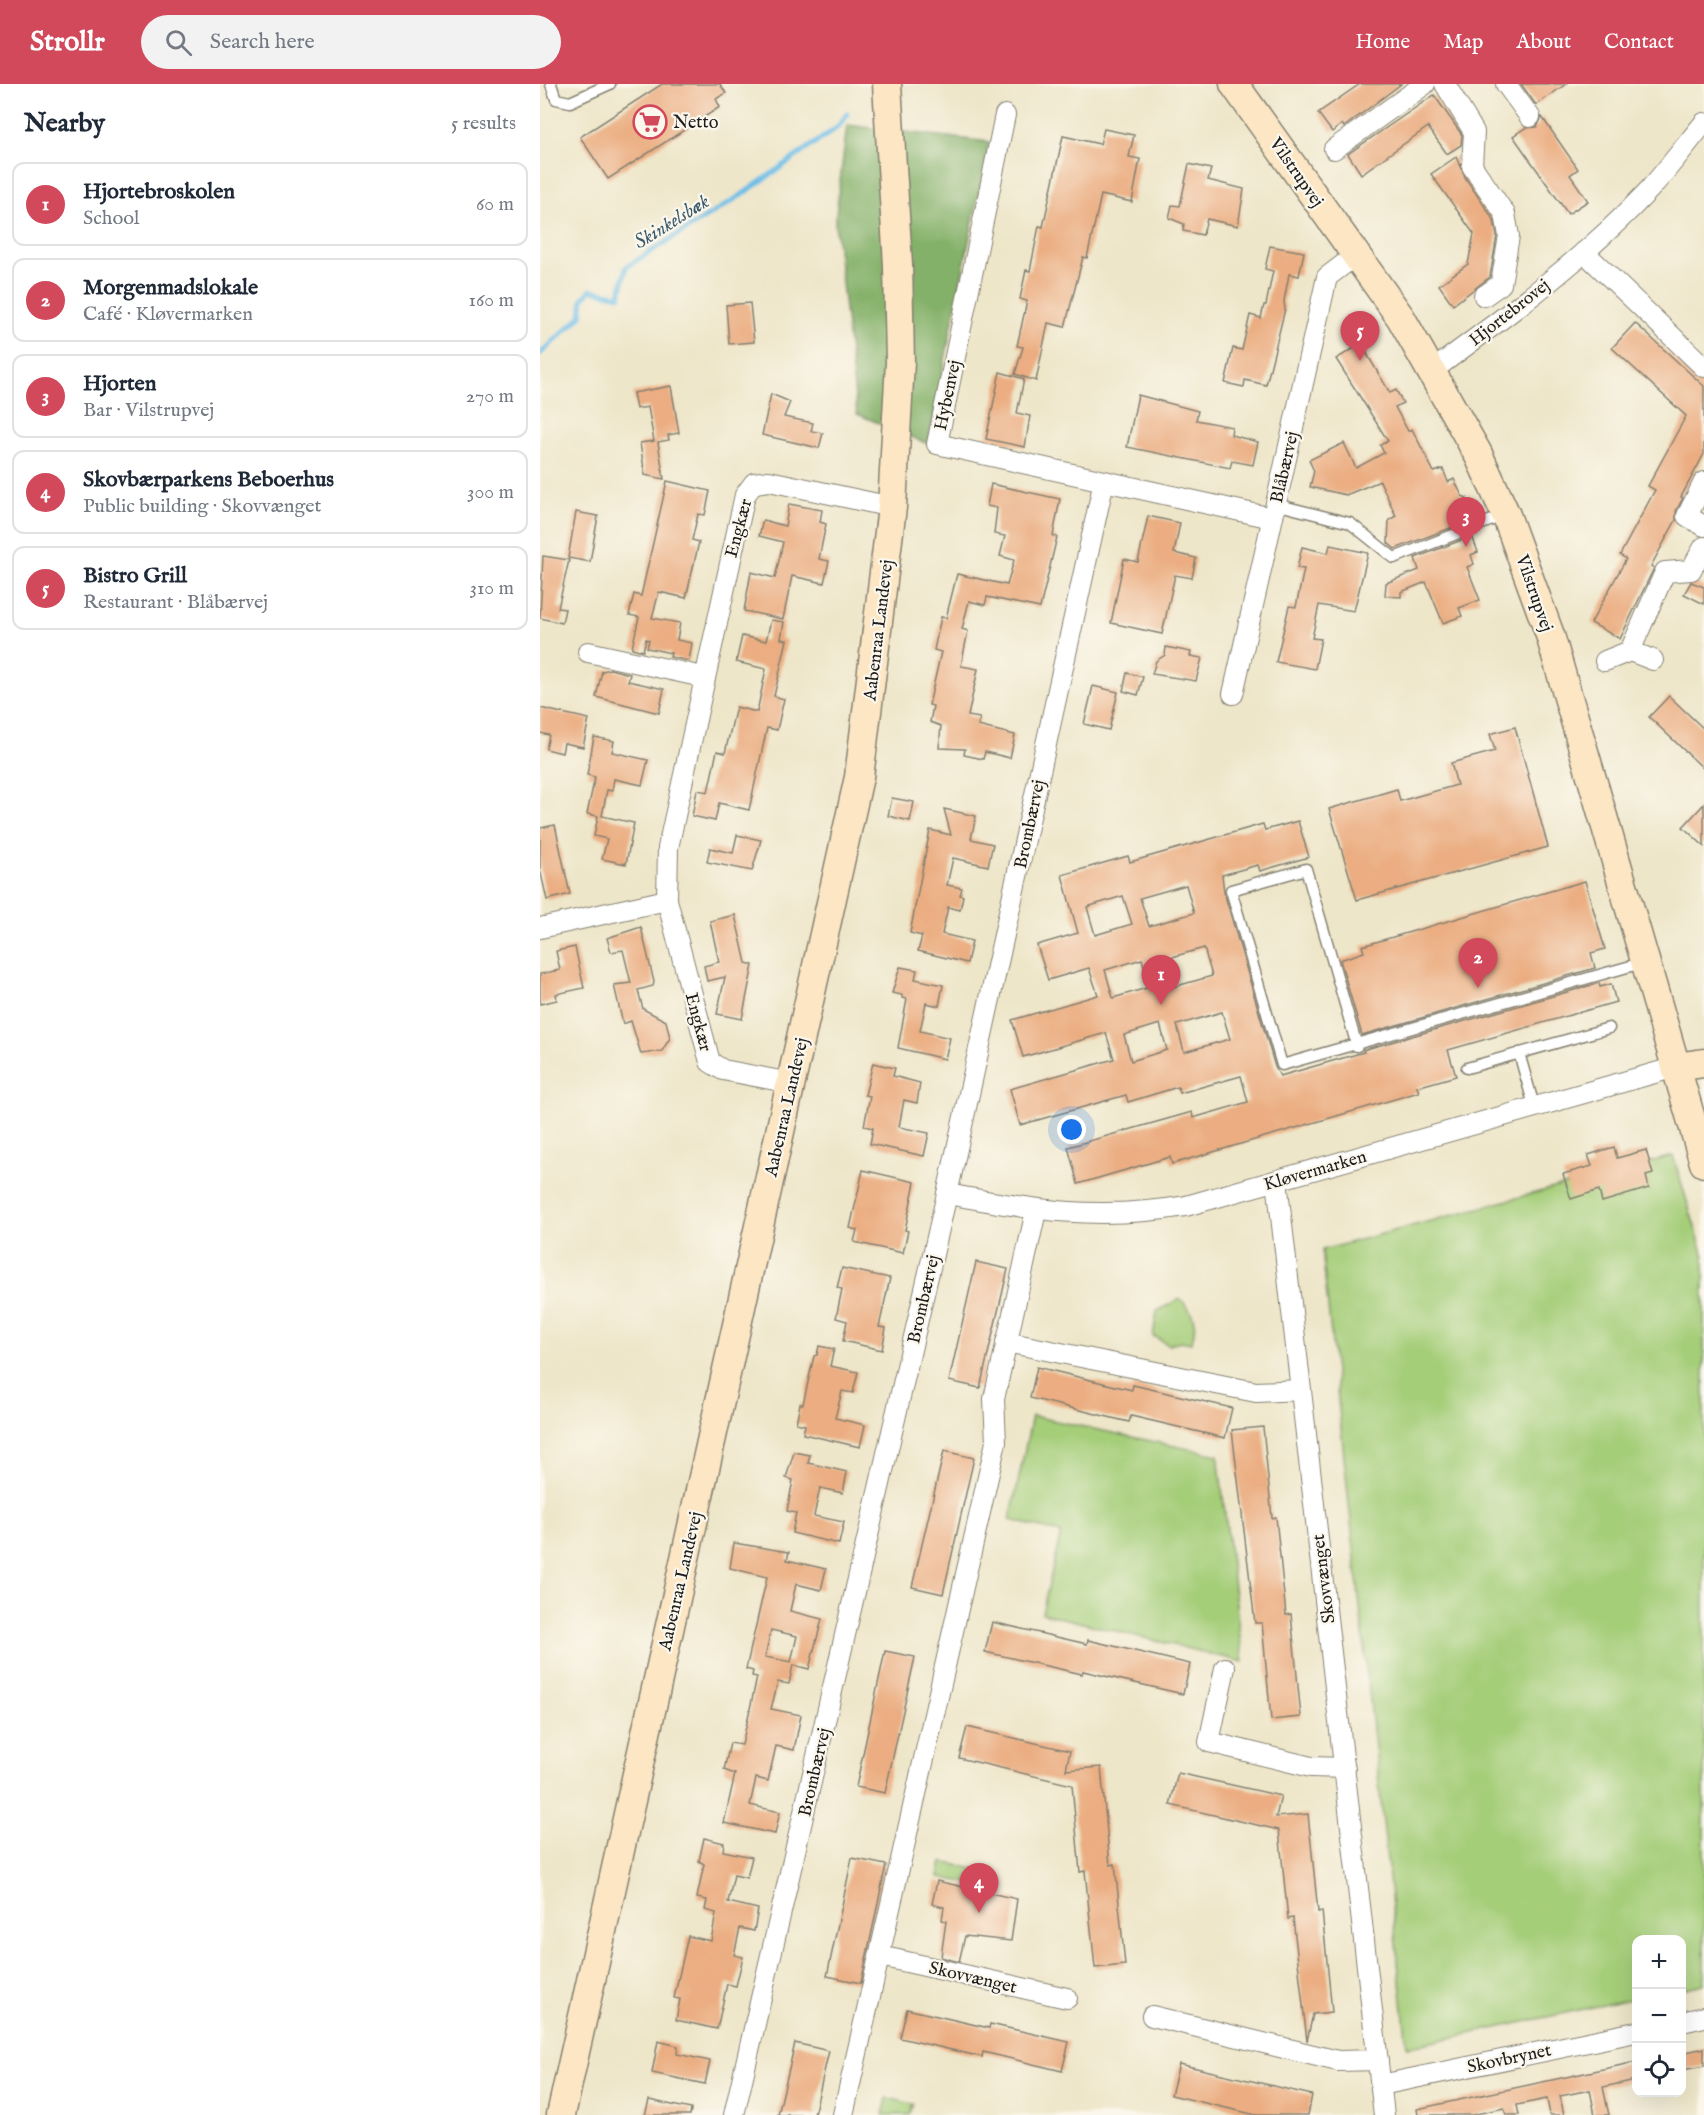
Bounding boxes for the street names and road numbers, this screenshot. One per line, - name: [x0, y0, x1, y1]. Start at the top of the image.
- street label: Vilstrupvej: [1263, 133, 1328, 212]
- street label: Hjortebrovej: [1465, 274, 1555, 352]
- street label: Hybenvej: [930, 358, 967, 433]
- street label: Blåbærvej: [1266, 429, 1305, 506]
- street label: Engkær: [721, 496, 758, 560]
- street label: Vilstrupvej: [1509, 551, 1557, 635]
- street label: Aabenraa Landevej: [859, 558, 900, 703]
- street label: Brombærvej: [1010, 778, 1051, 871]
- street label: Engkær: [679, 990, 717, 1055]
- street label: Aabenraa Landevej: [760, 1036, 815, 1180]
- street label: Kløvermarken: [1261, 1146, 1370, 1197]
- street label: Brombærvej: [903, 1253, 946, 1346]
- street label: Aabenraa Landevej: [654, 1510, 709, 1654]
- street label: Skovvænget: [1308, 1533, 1341, 1625]
- street label: Brombærvej: [794, 1726, 837, 1819]
- street label: Skovvænget: [926, 1957, 1019, 2000]
- street label: Skovbrynet: [1465, 2039, 1553, 2080]

